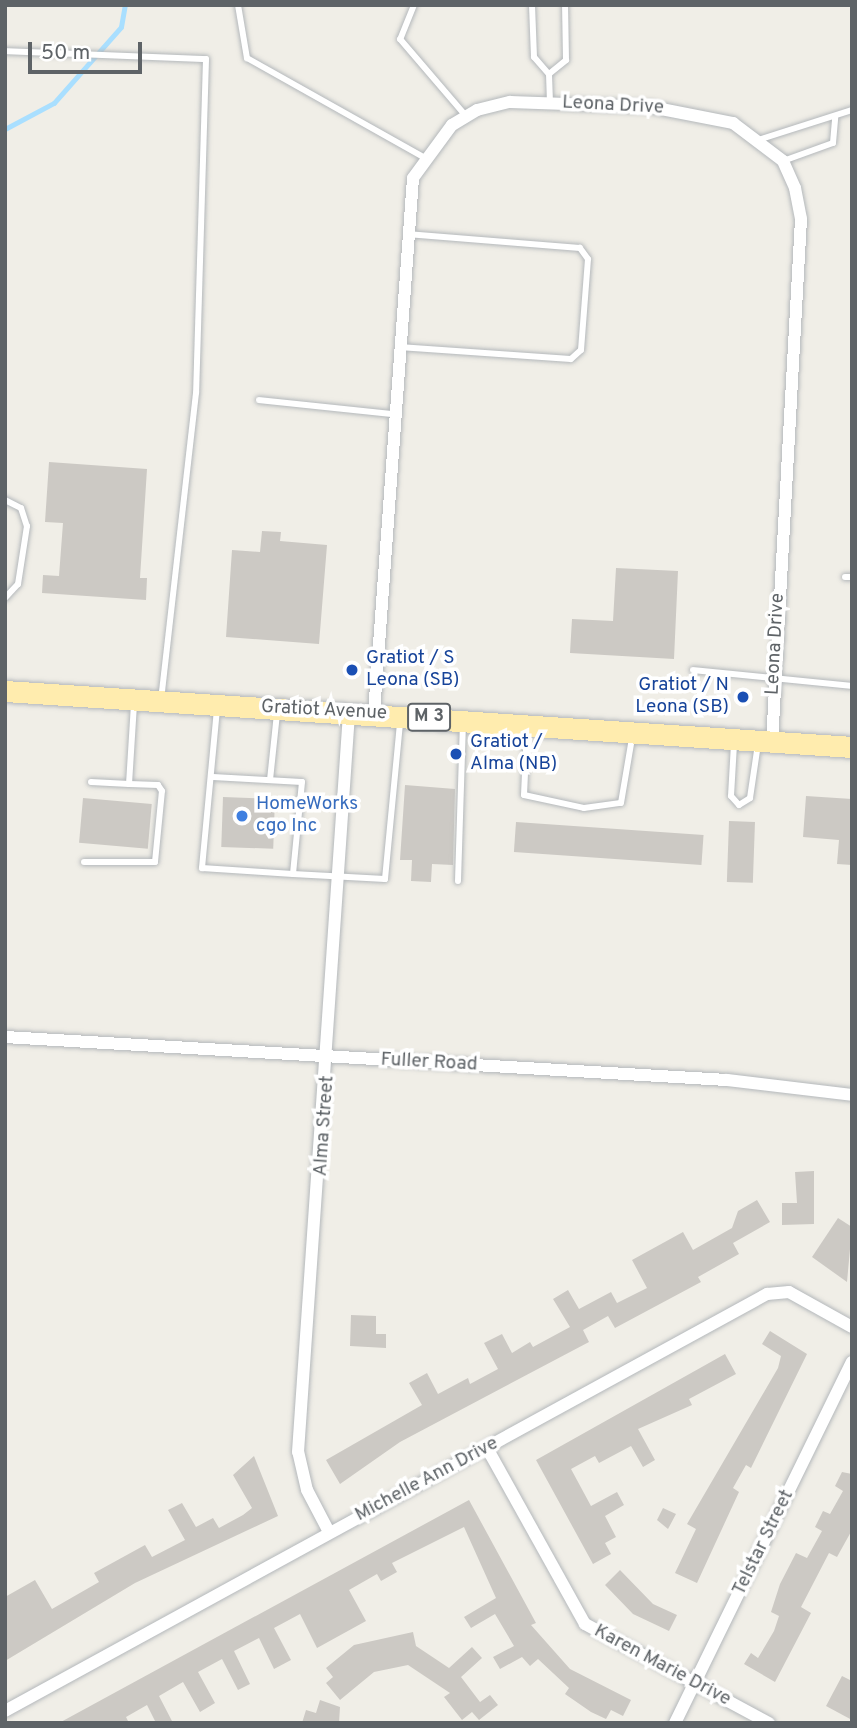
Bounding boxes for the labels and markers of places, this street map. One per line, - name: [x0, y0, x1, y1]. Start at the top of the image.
- place label: Gratiot / S Leona (SB): [366, 648, 460, 692]
- marker: Gratiot / S Leona (SB): [344, 662, 360, 678]
- place label: Gratiot / N Leona (SB): [635, 675, 729, 719]
- marker: Gratiot / N Leona (SB): [735, 689, 751, 705]
- place label: Gratiot / Alma (NB): [470, 732, 557, 776]
- marker: Gratiot / Alma (NB): [448, 746, 464, 762]
- place label: HomeWorks cgo Inc: [256, 794, 358, 838]
- marker: HomeWorks cgo Inc: [234, 808, 250, 824]

